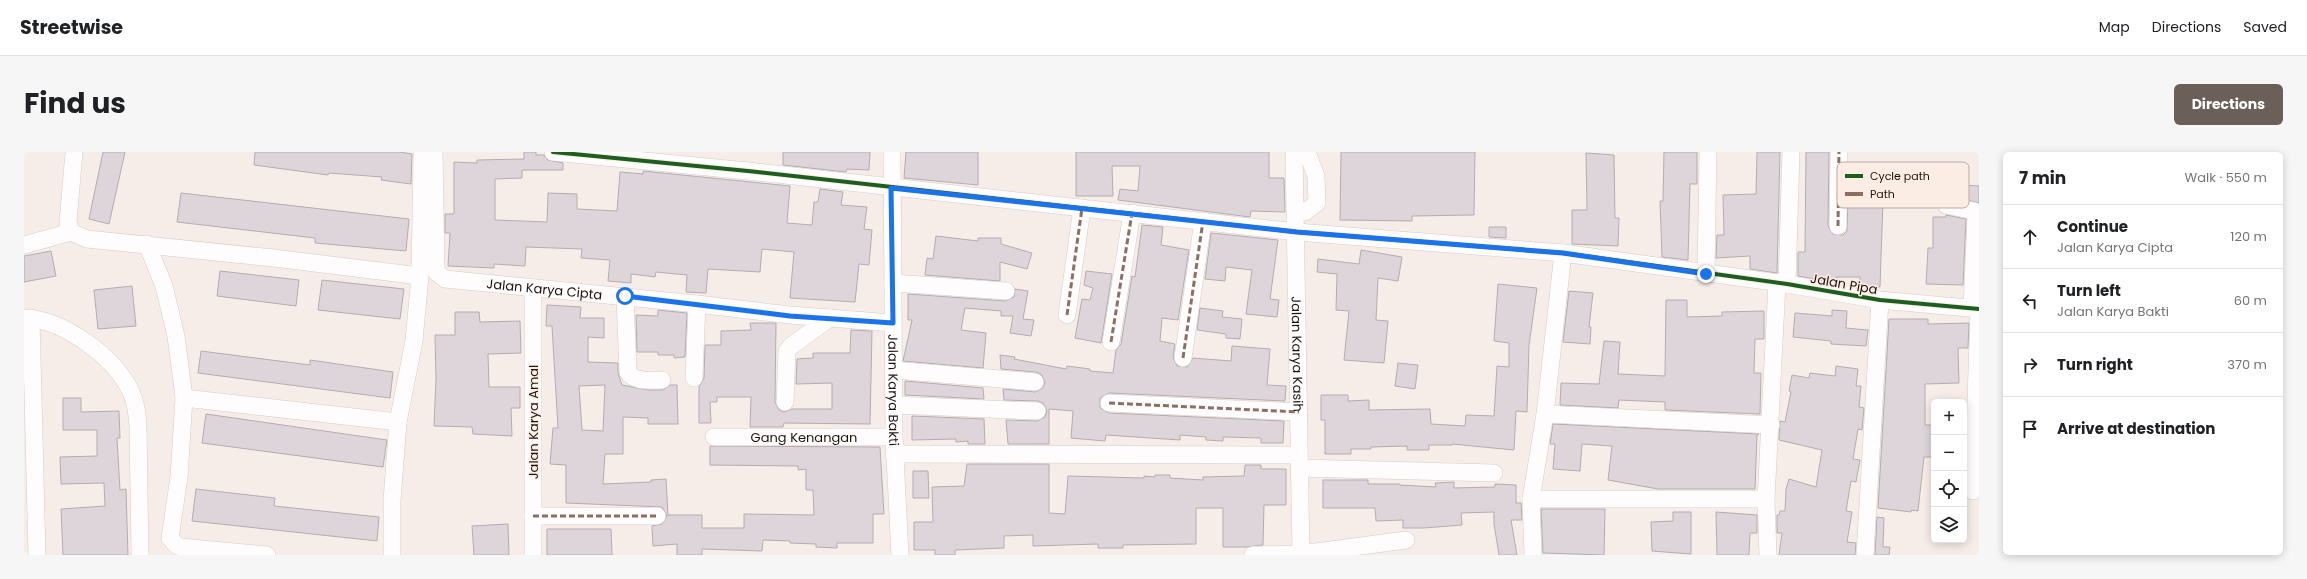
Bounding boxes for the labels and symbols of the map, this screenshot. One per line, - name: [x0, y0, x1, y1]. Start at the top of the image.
- legend: [1837, 162, 1969, 208]
- text: Cycle path: [1870, 168, 1930, 184]
- text: Path: [1870, 186, 1895, 202]
- route end: [1697, 265, 1715, 283]
- street label: Jalan Pipa: [1809, 269, 1879, 299]
- street label: Jalan Karya Cipta: [486, 274, 603, 304]
- route start: [616, 287, 634, 305]
- street label: Jalan Karya Kasih: [1287, 296, 1308, 412]
- street label: Jalan Karya Bakti: [884, 334, 904, 446]
- street label: Jalan Karya Amal: [524, 365, 543, 479]
- street label: Gang Kenangan: [751, 428, 857, 447]

